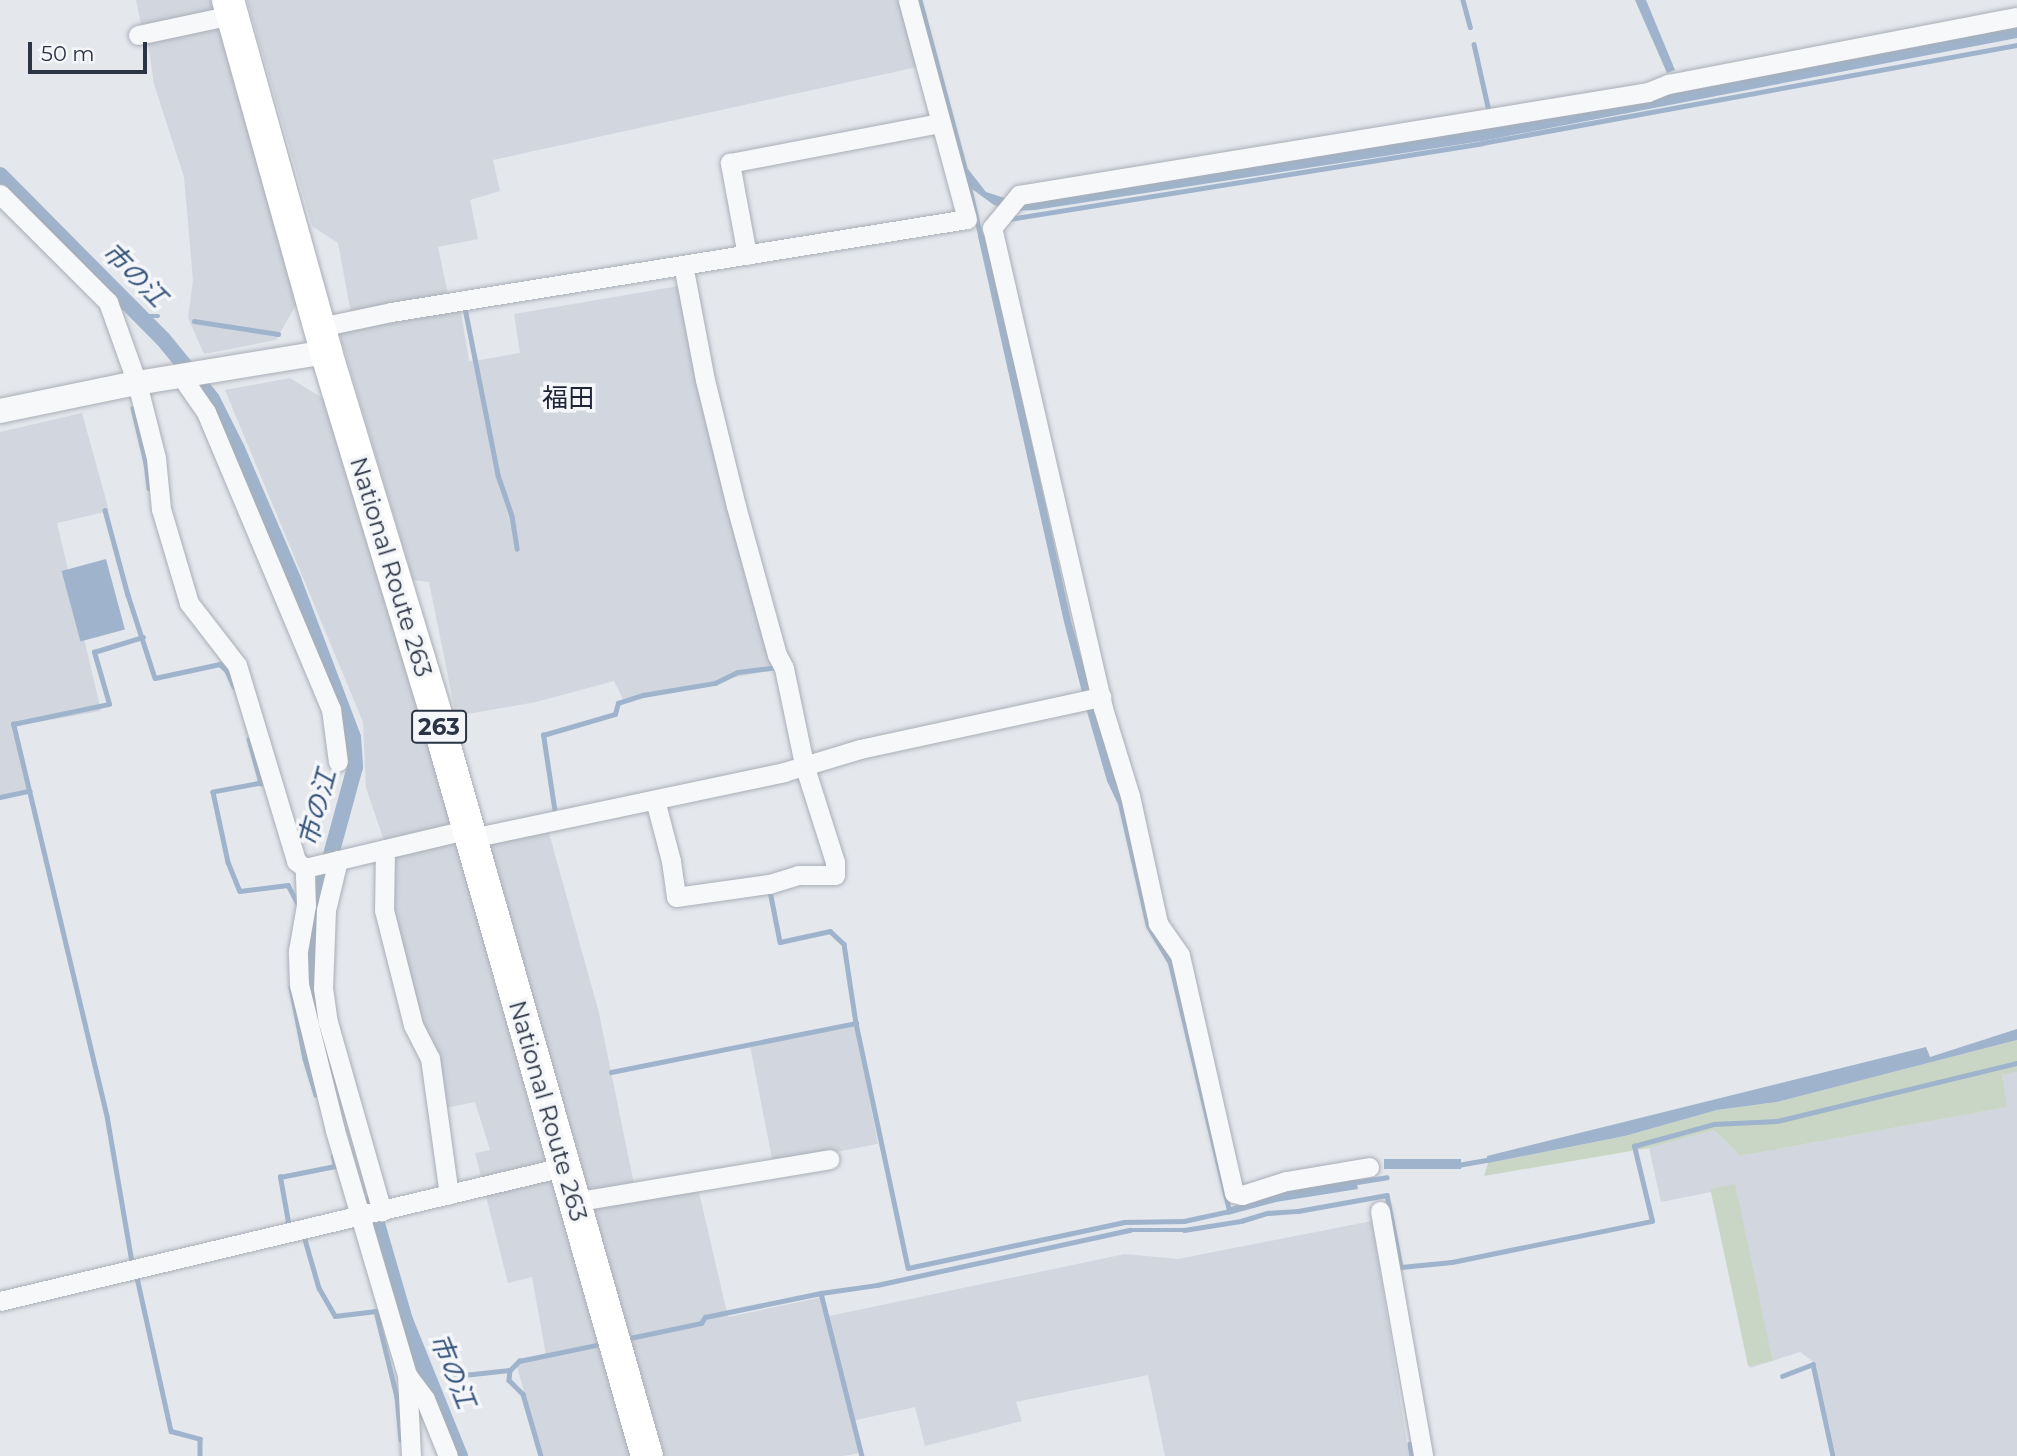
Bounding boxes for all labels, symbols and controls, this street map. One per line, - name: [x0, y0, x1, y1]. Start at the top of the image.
- scale bar: [32, 28, 150, 72]
- text: 50 m: [41, 41, 95, 66]
- water label: 市の江: [95, 236, 173, 314]
- district label: 福田: [542, 383, 594, 415]
- street label: National Route 263: [344, 454, 438, 680]
- road number: 263: [411, 708, 467, 747]
- water label: 市の江: [293, 766, 343, 850]
- street label: National Route 263: [503, 997, 593, 1225]
- water label: 市の江: [423, 1329, 481, 1413]

